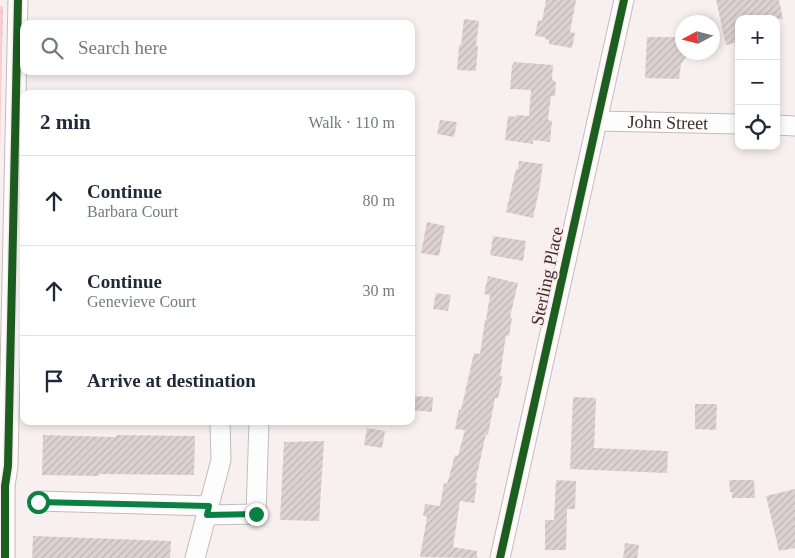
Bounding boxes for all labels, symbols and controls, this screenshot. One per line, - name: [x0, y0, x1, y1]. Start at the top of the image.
- north arrow: [675, 15, 720, 60]
- map controls: [735, 15, 780, 150]
- button: +: [735, 15, 780, 60]
- search box: [20, 20, 415, 75]
- icon: search: [38, 34, 66, 62]
- text: Search here: [78, 37, 167, 58]
- button: −: [735, 60, 780, 105]
- button: locate: [735, 105, 780, 150]
- text: 2 min: [40, 110, 91, 134]
- street label: John Street: [628, 112, 708, 133]
- text: Walk · 110 m: [308, 114, 395, 131]
- text: Continue: [87, 181, 162, 202]
- icon: ahead: [40, 187, 68, 215]
- text: 80 m: [363, 192, 395, 209]
- text: Barbara Court: [87, 203, 178, 220]
- street label: Sterling Place: [527, 225, 567, 327]
- text: Continue: [87, 271, 162, 292]
- icon: ahead: [40, 277, 68, 305]
- text: 30 m: [363, 282, 395, 299]
- text: Genevieve Court: [87, 293, 196, 310]
- icon: arrive: [40, 367, 68, 395]
- text: Arrive at destination: [87, 370, 256, 391]
- route start: [27, 491, 50, 514]
- route end: [245, 503, 268, 526]

